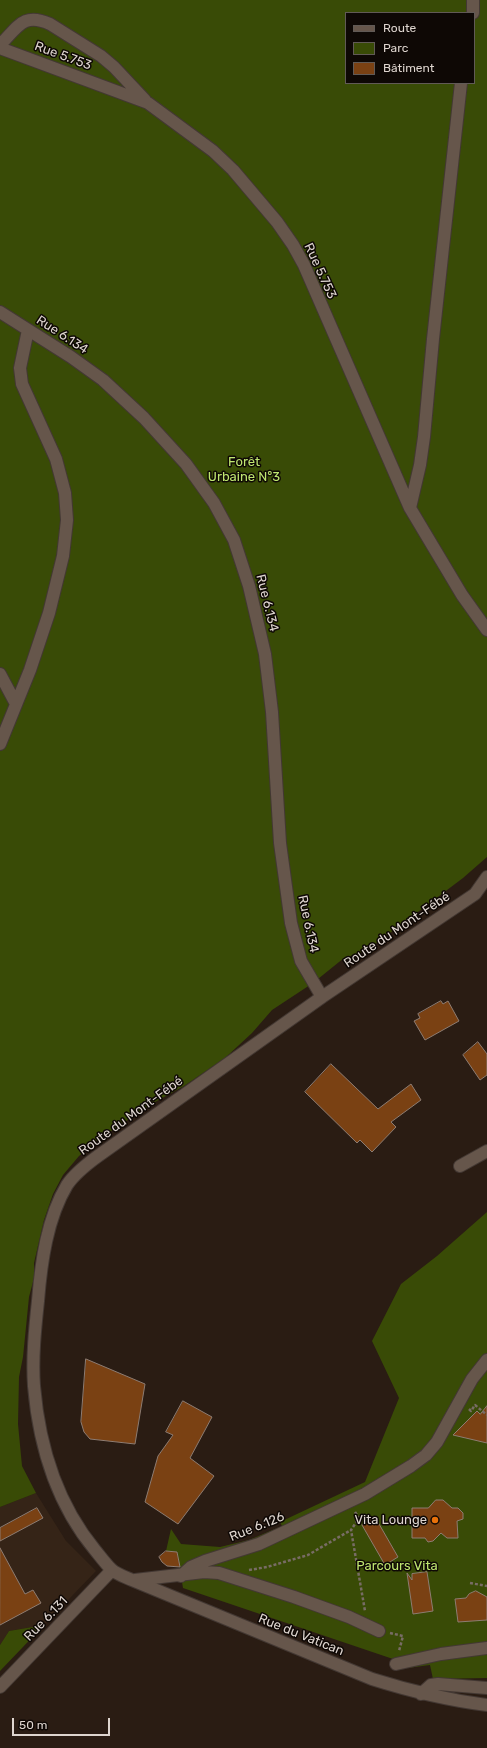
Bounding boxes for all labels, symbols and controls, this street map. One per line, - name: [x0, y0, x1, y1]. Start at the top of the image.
- legend: [345, 12, 475, 84]
- text: Route: [383, 21, 416, 35]
- street label: Rue 5.753: [32, 38, 94, 74]
- text: Parc: [383, 41, 408, 55]
- text: Bâtiment: [383, 61, 434, 75]
- street label: Rue 5.753: [300, 241, 340, 301]
- street label: Rue 6.134: [33, 313, 91, 357]
- park label: Forêt Urbaine N°3: [208, 454, 280, 485]
- street label: Rue 6.134: [252, 573, 282, 633]
- street label: Route du Mont-Fébé: [341, 889, 453, 971]
- street label: Rue 6.134: [294, 894, 322, 954]
- street label: Route du Mont-Fébé: [76, 1073, 186, 1159]
- street label: Rue 6.126: [227, 1509, 287, 1545]
- place label: Vita Lounge: [355, 1512, 427, 1528]
- marker: Vita Lounge: [430, 1515, 440, 1525]
- park label: Parcours Vita: [356, 1558, 438, 1574]
- street label: Rue 6.131: [21, 1594, 71, 1644]
- street label: Rue du Vatican: [256, 1611, 346, 1659]
- scale bar: [14, 1710, 112, 1736]
- text: 50 m: [19, 1718, 47, 1732]

